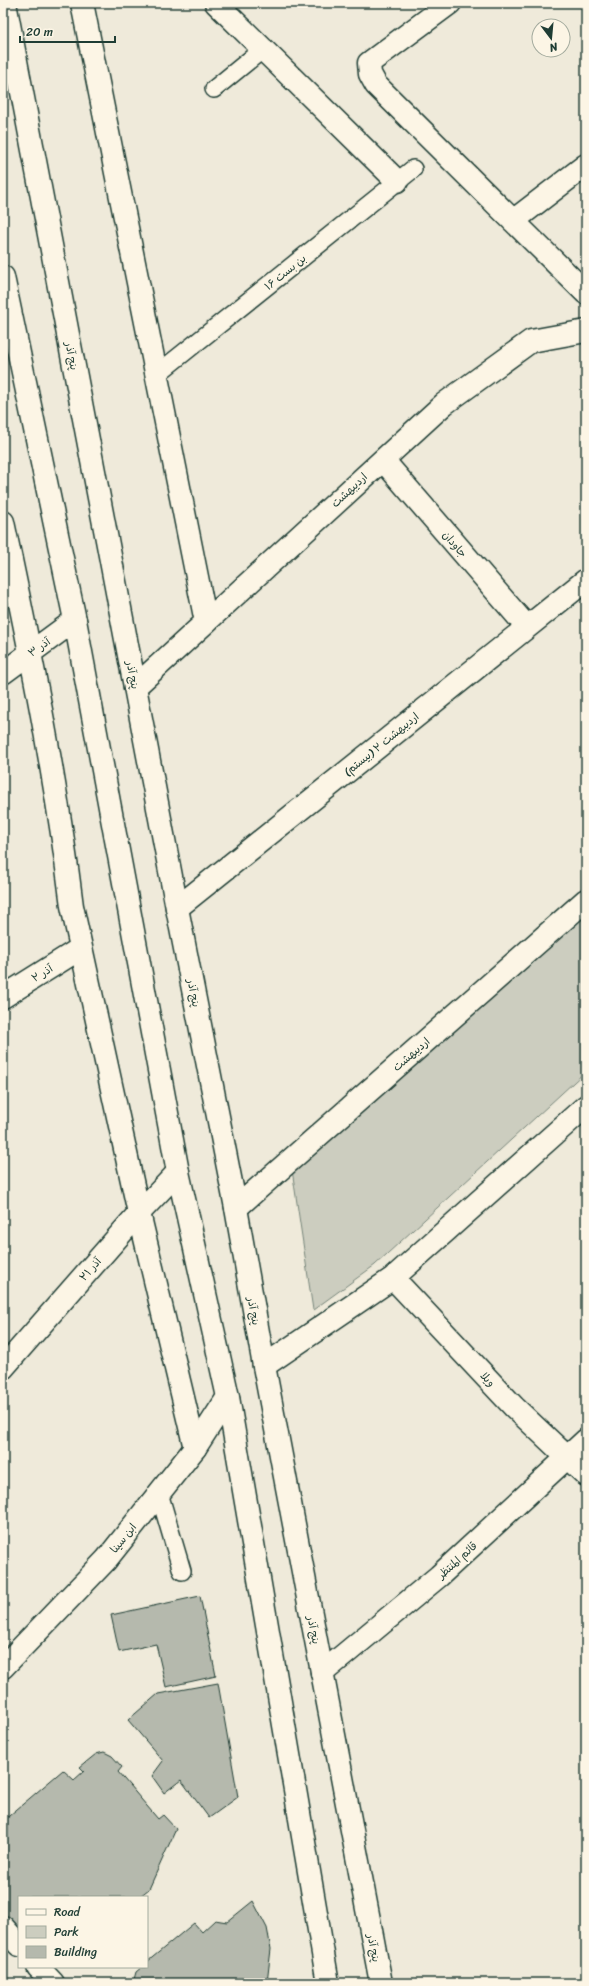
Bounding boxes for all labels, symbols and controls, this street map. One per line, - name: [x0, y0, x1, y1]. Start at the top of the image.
- scale bar: [20, 18, 115, 44]
- north arrow: [531, 18, 571, 58]
- text: 20 m: [26, 21, 53, 43]
- text: N: [547, 37, 561, 57]
- street label: بن بست ۱۶: [260, 249, 311, 295]
- street label: پنج آذر: [59, 339, 84, 372]
- street label: اردیبهشت: [327, 468, 372, 513]
- street label: جاودان: [437, 527, 472, 562]
- street label: آذر ۳: [24, 632, 56, 662]
- street label: پنج آذر: [120, 658, 145, 691]
- street label: اردیبهشت ۲ (بیستم): [339, 708, 423, 781]
- street label: آذر ۲: [28, 959, 58, 987]
- street label: پنج آذر: [181, 976, 206, 1009]
- street label: اردیبهشت: [388, 1033, 434, 1076]
- street label: آذر ۲۱: [75, 1252, 107, 1286]
- street label: پنج آذر: [242, 1294, 265, 1327]
- street label: ویلا: [475, 1367, 500, 1392]
- street label: ابن سینا: [105, 1519, 142, 1558]
- street label: قائم المنتظر: [432, 1537, 482, 1584]
- street label: پنج آذر: [301, 1613, 326, 1646]
- legend: [18, 1896, 148, 1968]
- text: Road: [54, 1901, 81, 1923]
- text: Park: [54, 1921, 79, 1943]
- street label: پنج آذر: [361, 1931, 386, 1964]
- text: Building: [54, 1941, 97, 1963]

